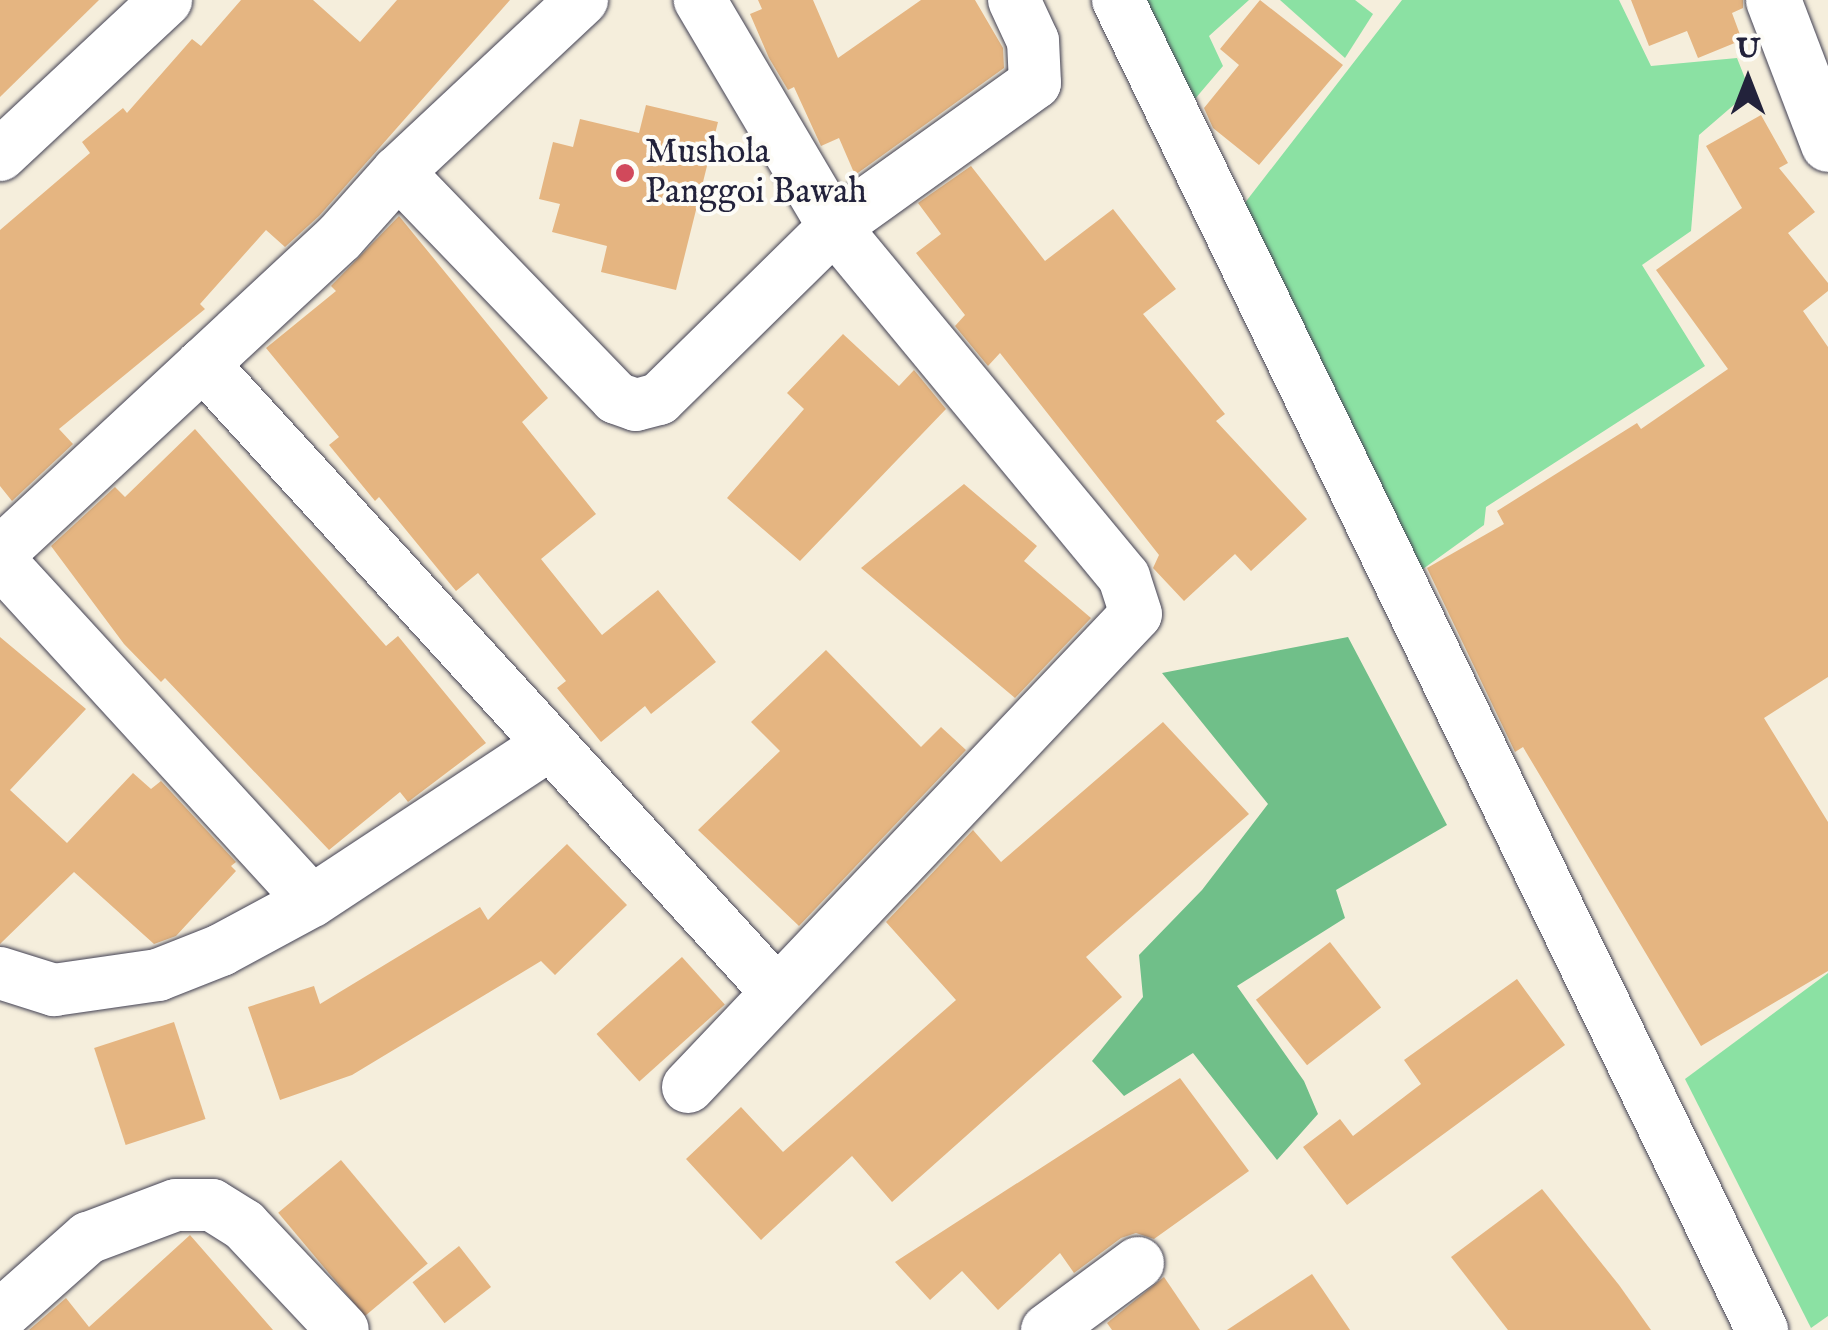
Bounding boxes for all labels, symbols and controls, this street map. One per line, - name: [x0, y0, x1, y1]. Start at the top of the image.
- north arrow: [1698, 30, 1798, 130]
- text: U: [1736, 32, 1760, 67]
- place label: Mushola Panggoi Bawah: [645, 132, 867, 214]
- marker: Mushola Panggoi Bawah: [614, 162, 636, 184]

